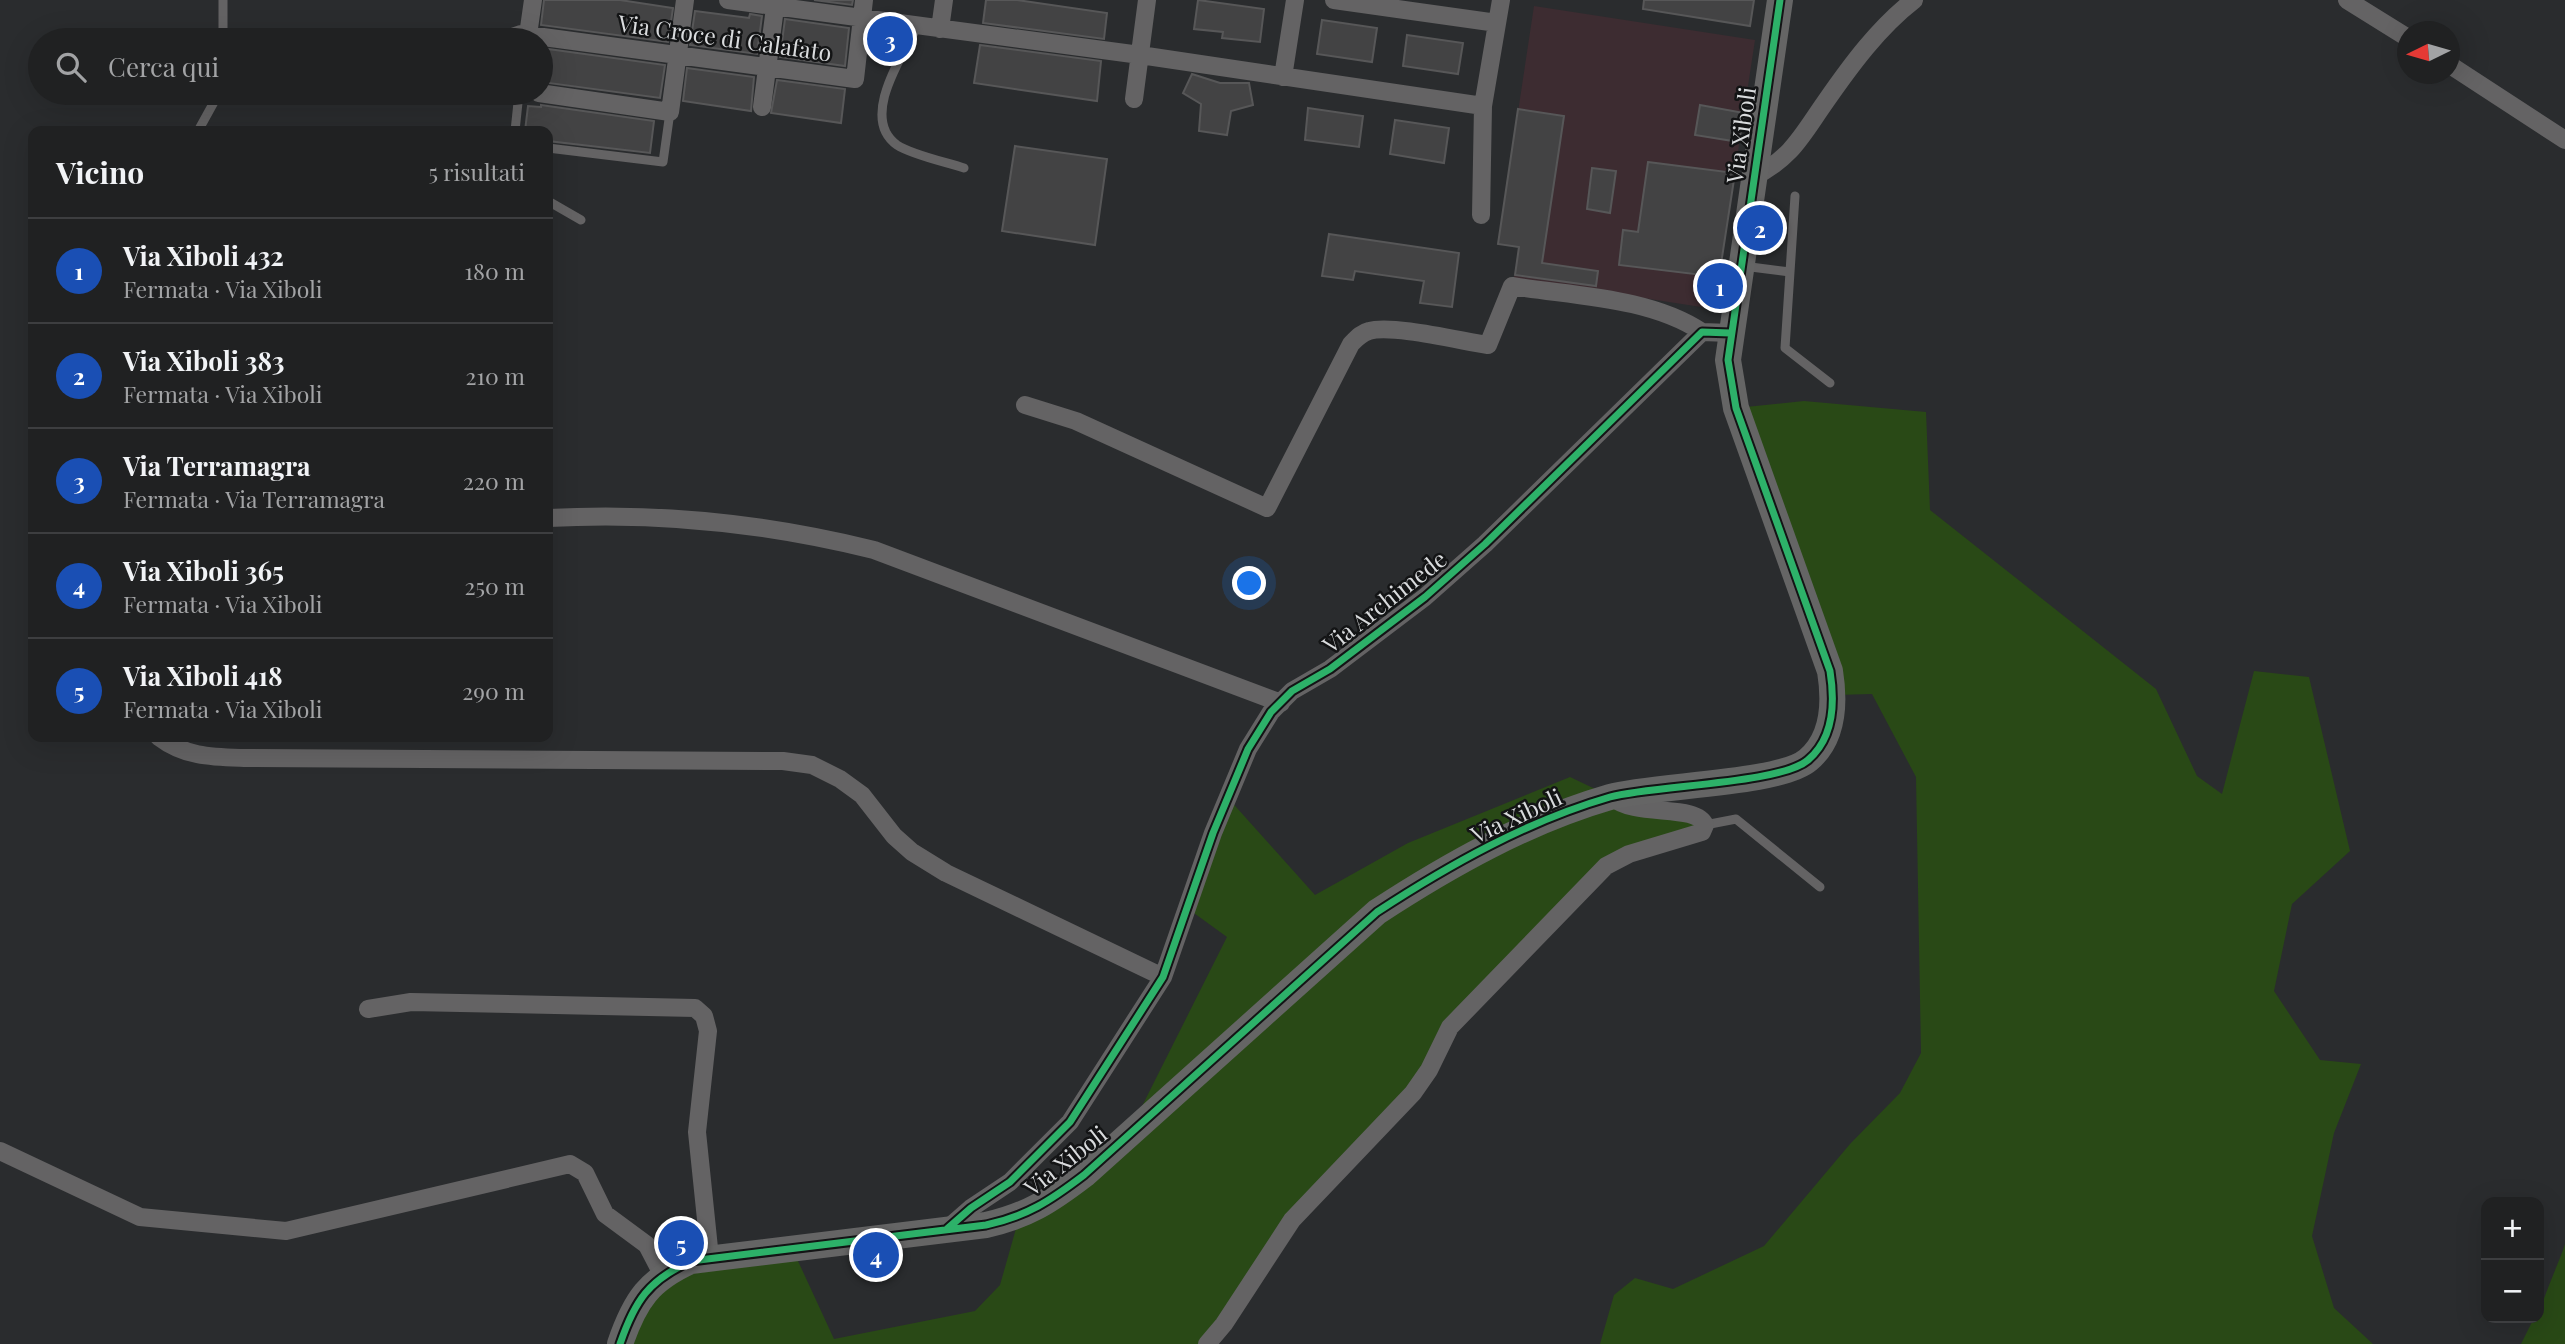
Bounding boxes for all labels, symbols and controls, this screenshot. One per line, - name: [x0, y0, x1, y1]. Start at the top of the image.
- street label: Via Croce di Calafato: [615, 7, 834, 67]
- pin: 3: [867, 13, 913, 65]
- north arrow: [2397, 21, 2460, 84]
- search box: [28, 28, 553, 105]
- icon: search: [52, 48, 90, 86]
- text: Cerca qui: [108, 49, 219, 84]
- street label: Via Xiboli: [1718, 84, 1762, 186]
- text: Vicino: [56, 152, 144, 192]
- text: 5 risultati: [428, 156, 525, 187]
- pin: 2: [1737, 202, 1783, 254]
- text: Via Xiboli 432: [123, 238, 284, 273]
- text: 1: [75, 255, 83, 286]
- text: 180 m: [465, 255, 525, 286]
- pin: 1: [1697, 260, 1743, 312]
- text: Fermata · Via Xiboli: [123, 273, 322, 304]
- text: Via Xiboli 383: [123, 343, 284, 378]
- text: 2: [73, 360, 85, 391]
- text: 210 m: [466, 360, 525, 391]
- text: Fermata · Via Xiboli: [123, 378, 322, 409]
- text: Via Terramagra: [123, 448, 311, 483]
- text: 3: [73, 465, 85, 496]
- text: 220 m: [463, 465, 525, 496]
- text: Fermata · Via Terramagra: [123, 483, 385, 514]
- street label: Via Archimede: [1315, 543, 1452, 660]
- text: Via Xiboli 365: [123, 553, 284, 588]
- your location: [1232, 566, 1266, 600]
- text: 4: [73, 570, 85, 601]
- text: 250 m: [464, 570, 525, 601]
- text: Fermata · Via Xiboli: [123, 588, 322, 619]
- text: Via Xiboli 418: [123, 658, 283, 693]
- text: 5: [74, 675, 84, 706]
- text: 290 m: [462, 675, 525, 706]
- text: Fermata · Via Xiboli: [123, 693, 322, 724]
- street label: Via Xiboli: [1465, 780, 1567, 850]
- street label: Via Xiboli: [1016, 1118, 1113, 1203]
- map controls: [2481, 1197, 2544, 1323]
- button: +: [2481, 1197, 2544, 1260]
- pin: 5: [658, 1217, 704, 1269]
- pin: 4: [853, 1229, 899, 1281]
- button: −: [2481, 1260, 2544, 1323]

